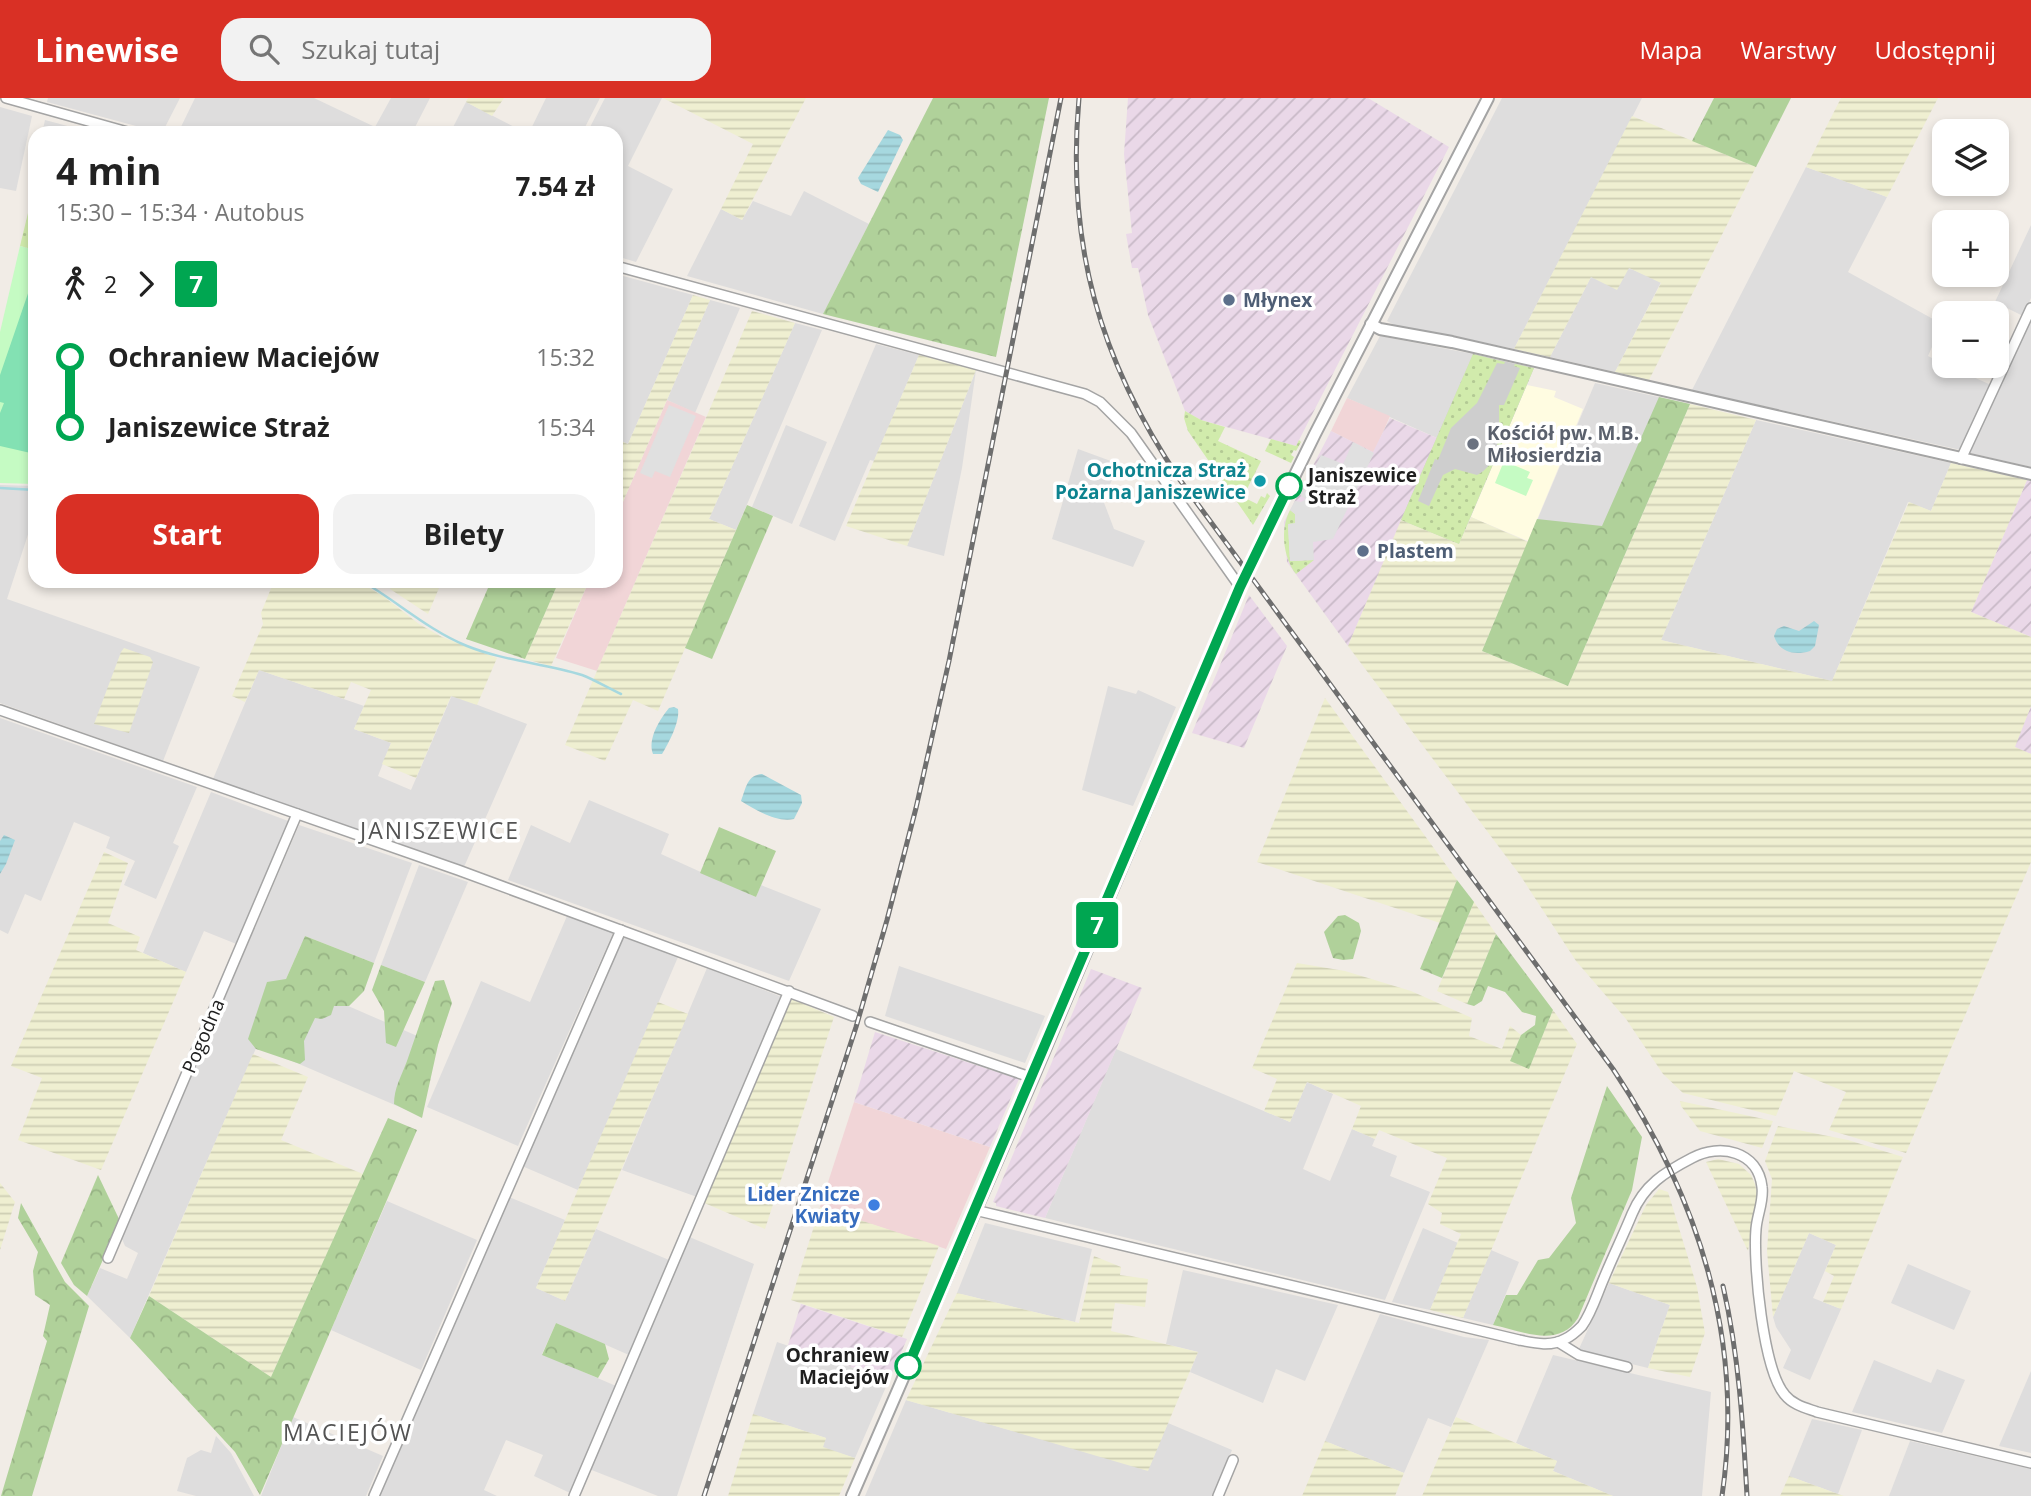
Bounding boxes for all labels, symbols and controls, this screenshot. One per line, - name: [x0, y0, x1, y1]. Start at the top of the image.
- search box: [221, 18, 711, 81]
- text: Linewise: [35, 27, 179, 72]
- icon: search: [245, 30, 283, 68]
- text: Szukaj tutaj: [301, 31, 440, 67]
- text: Mapa: [1640, 33, 1702, 66]
- text: Warstwy: [1740, 33, 1836, 66]
- text: Udostępnij: [1874, 33, 1996, 66]
- map controls: [1932, 119, 2009, 378]
- button: layers: [1932, 119, 2009, 196]
- text: 4 min: [56, 144, 161, 196]
- text: 7.54 zł: [516, 168, 595, 204]
- text: 15:30 – 15:34 · Autobus: [56, 196, 305, 228]
- button: +: [1932, 210, 2009, 287]
- icon: walk: [56, 265, 94, 303]
- icon: forward: [127, 265, 165, 303]
- text: 7: [189, 267, 203, 300]
- text: 2: [104, 268, 117, 300]
- place label: Młynex: [1243, 287, 1312, 313]
- marker: Młynex: [1221, 292, 1237, 308]
- button: −: [1932, 301, 2009, 378]
- text: Ochraniew Maciejów: [108, 339, 379, 375]
- text: 15:32: [536, 341, 595, 373]
- text: Janiszewice Straż: [108, 409, 330, 445]
- text: 15:34: [536, 411, 595, 443]
- place label: Kościół pw. M.B. Miłosierdzia: [1487, 420, 1639, 468]
- marker: Kościół pw. M.B. Miłosierdzia: [1465, 436, 1481, 452]
- place label: Ochotnicza Straż Pożarna Janiszewice: [1055, 457, 1246, 505]
- place label: Janiszewice Straż: [1306, 462, 1417, 510]
- marker: Ochotnicza Straż Pożarna Janiszewice: [1252, 473, 1268, 489]
- marker: Janiszewice Straż: [1276, 473, 1302, 499]
- button: Start: [56, 494, 319, 574]
- button: Bilety: [333, 494, 595, 574]
- place label: Plastem: [1377, 538, 1454, 564]
- marker: Plastem: [1355, 543, 1371, 559]
- district label: JANISZEWICE: [358, 814, 520, 846]
- line badge: 7: [1074, 902, 1120, 948]
- text: 7: [1090, 908, 1104, 941]
- street label: Pogodna: [176, 995, 230, 1077]
- place label: Lider Znicze Kwiaty: [747, 1181, 860, 1229]
- marker: Lider Znicze Kwiaty: [866, 1197, 882, 1213]
- place label: Ochraniew Maciejów: [786, 1342, 890, 1390]
- marker: Ochraniew Maciejów: [895, 1353, 921, 1379]
- district label: MACIEJÓW: [283, 1416, 413, 1448]

